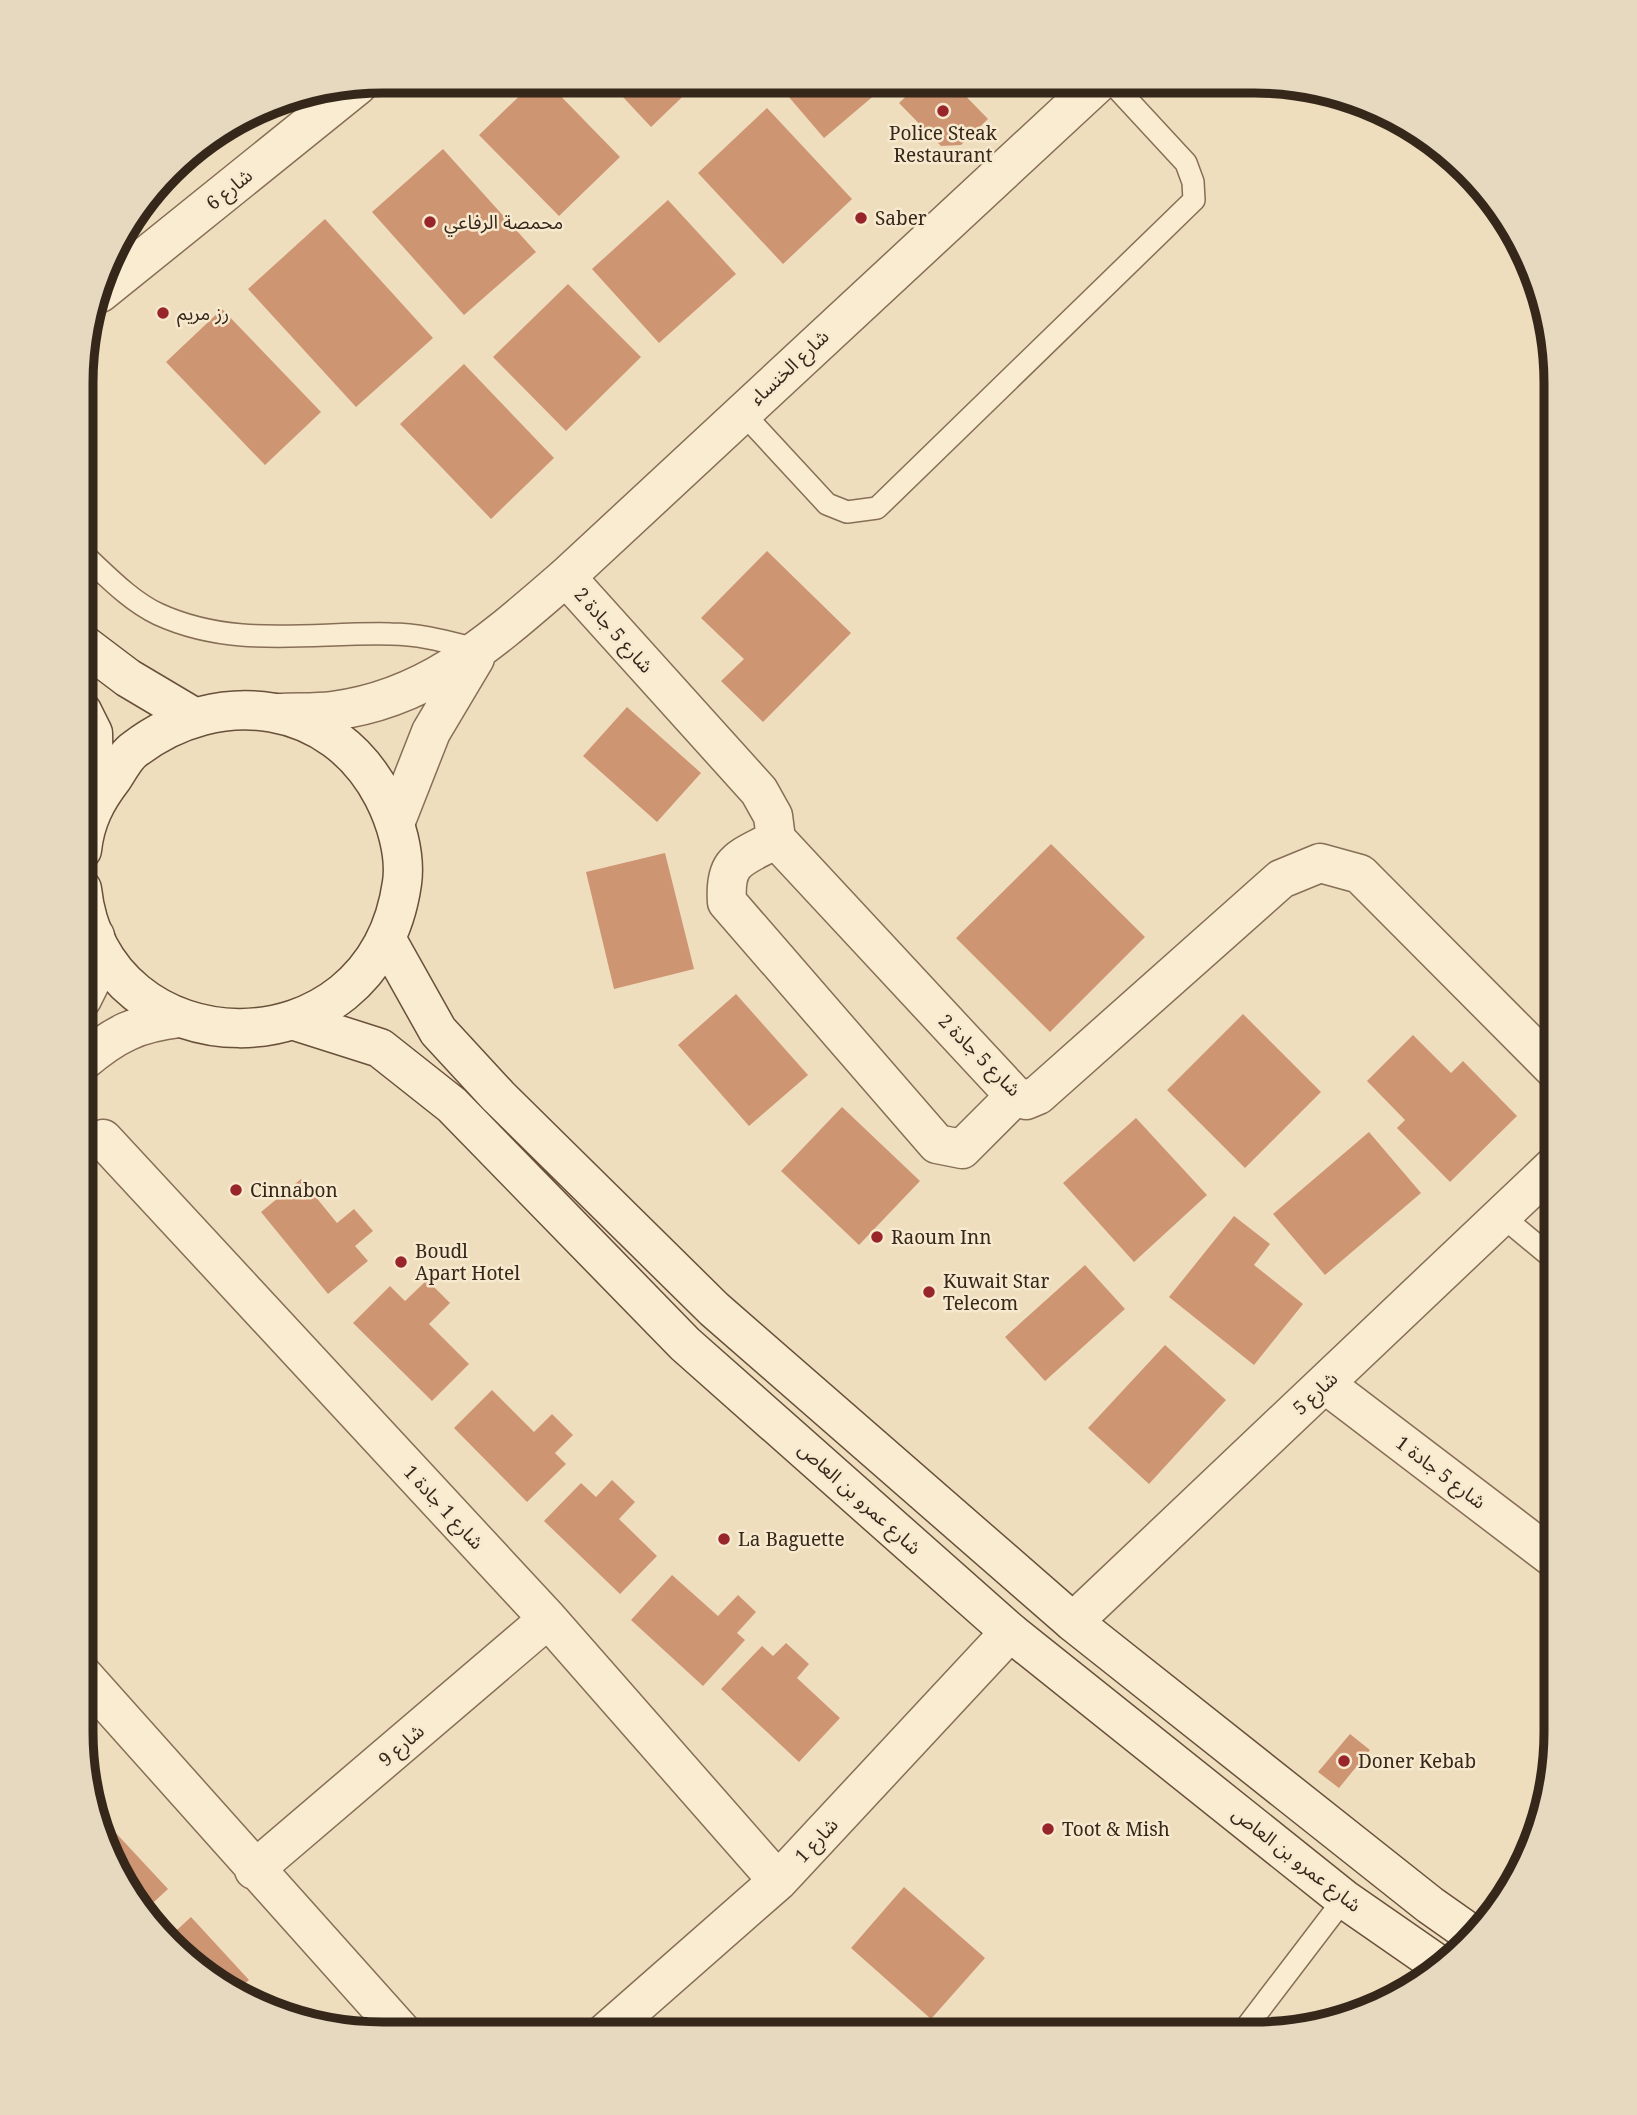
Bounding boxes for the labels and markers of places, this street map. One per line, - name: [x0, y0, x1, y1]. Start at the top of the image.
- marker: Police Steak Restaurant: [935, 103, 951, 119]
- place label: Police Steak Restaurant: [889, 120, 998, 168]
- place label: Saber: [875, 205, 927, 231]
- place label: محمصة الرفاعي: [444, 209, 563, 237]
- marker: Saber: [853, 210, 869, 226]
- marker: محمصة الرفاعي: [422, 214, 438, 230]
- place label: رز مريم: [177, 300, 229, 328]
- marker: رز مريم: [155, 305, 171, 321]
- place label: Cinnabon: [250, 1177, 338, 1203]
- marker: Cinnabon: [228, 1182, 244, 1198]
- place label: Raoum Inn: [891, 1224, 992, 1250]
- marker: Raoum Inn: [869, 1229, 885, 1245]
- place label: Boudl Apart Hotel: [415, 1238, 520, 1286]
- marker: Boudl Apart Hotel: [393, 1254, 409, 1270]
- place label: Kuwait Star Telecom: [943, 1268, 1049, 1316]
- marker: Kuwait Star Telecom: [921, 1284, 937, 1300]
- place label: La Baguette: [738, 1526, 845, 1552]
- marker: La Baguette: [716, 1531, 732, 1547]
- place label: Doner Kebab: [1358, 1748, 1476, 1774]
- marker: Doner Kebab: [1336, 1753, 1352, 1769]
- place label: Toot & Mish: [1062, 1816, 1170, 1842]
- marker: Toot & Mish: [1040, 1821, 1056, 1837]

